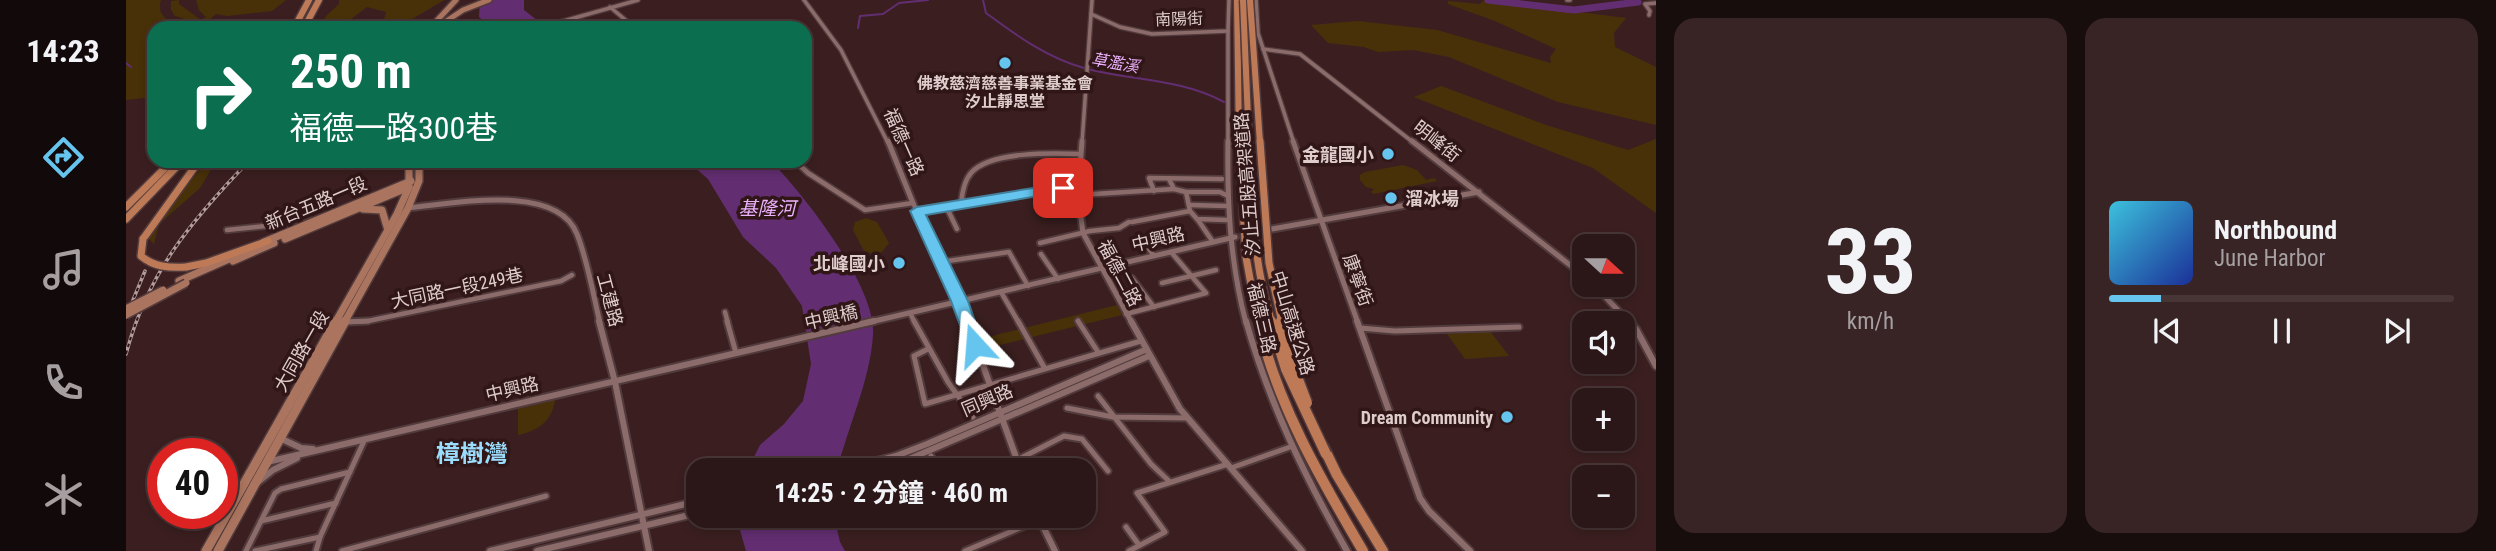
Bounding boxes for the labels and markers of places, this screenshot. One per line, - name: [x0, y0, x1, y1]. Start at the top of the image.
- marker: 佛教慈濟慈善事業基金會 汐止靜思堂: [997, 55, 1013, 71]
- place label: 佛教慈濟慈善事業基金會 汐止靜思堂: [917, 74, 1093, 111]
- place label: 金龍國小: [1302, 144, 1374, 165]
- marker: 金龍國小: [1380, 146, 1396, 162]
- pin: [1033, 158, 1093, 218]
- place label: 溜冰場: [1405, 188, 1459, 209]
- marker: 溜冰場: [1383, 190, 1399, 206]
- place label: 北峰國小: [813, 253, 885, 274]
- marker: 北峰國小: [891, 255, 907, 271]
- place label: Dream Community: [1361, 407, 1493, 428]
- marker: Dream Community: [1499, 409, 1515, 425]

